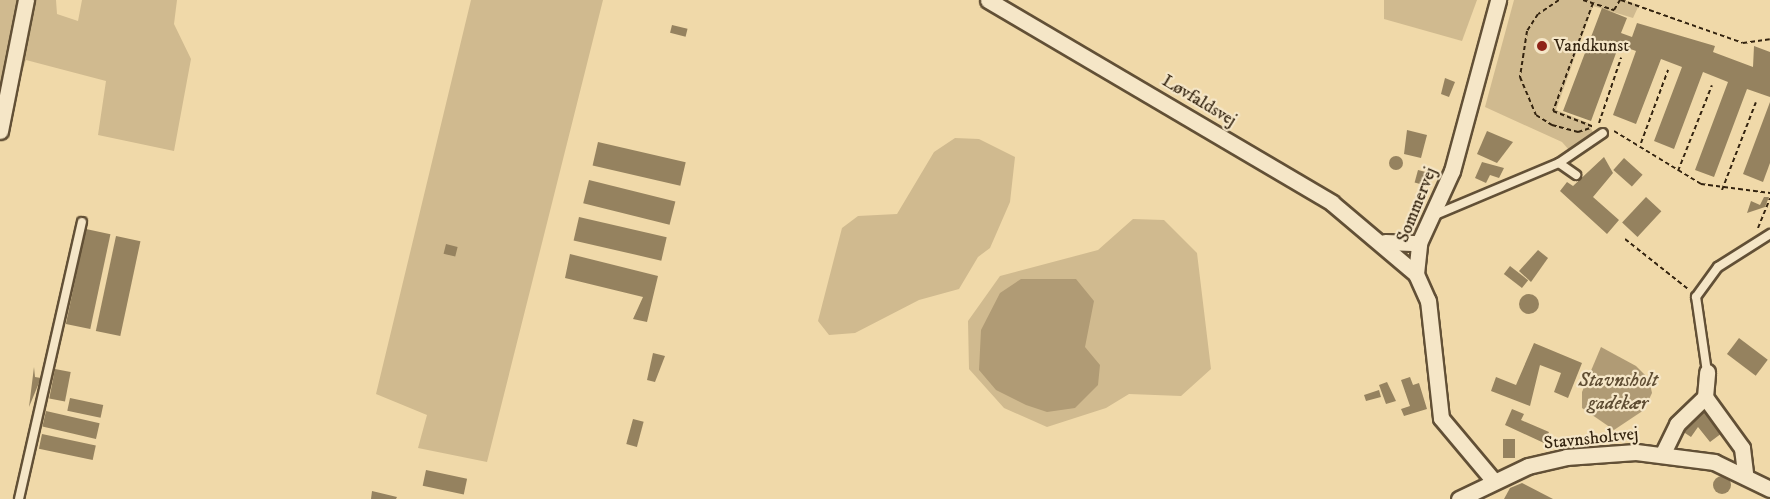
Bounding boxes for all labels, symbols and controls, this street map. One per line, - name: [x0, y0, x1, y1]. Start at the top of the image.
- place label: Vandkunst: [1554, 35, 1629, 57]
- marker: Vandkunst: [1535, 39, 1549, 53]
- street label: Løvfaldsvej: [1158, 70, 1240, 132]
- street label: Sommervej: [1392, 164, 1442, 246]
- water label: Stavnsholt gadekær: [1578, 368, 1658, 415]
- street label: Stavnsholtvej: [1543, 423, 1639, 455]

